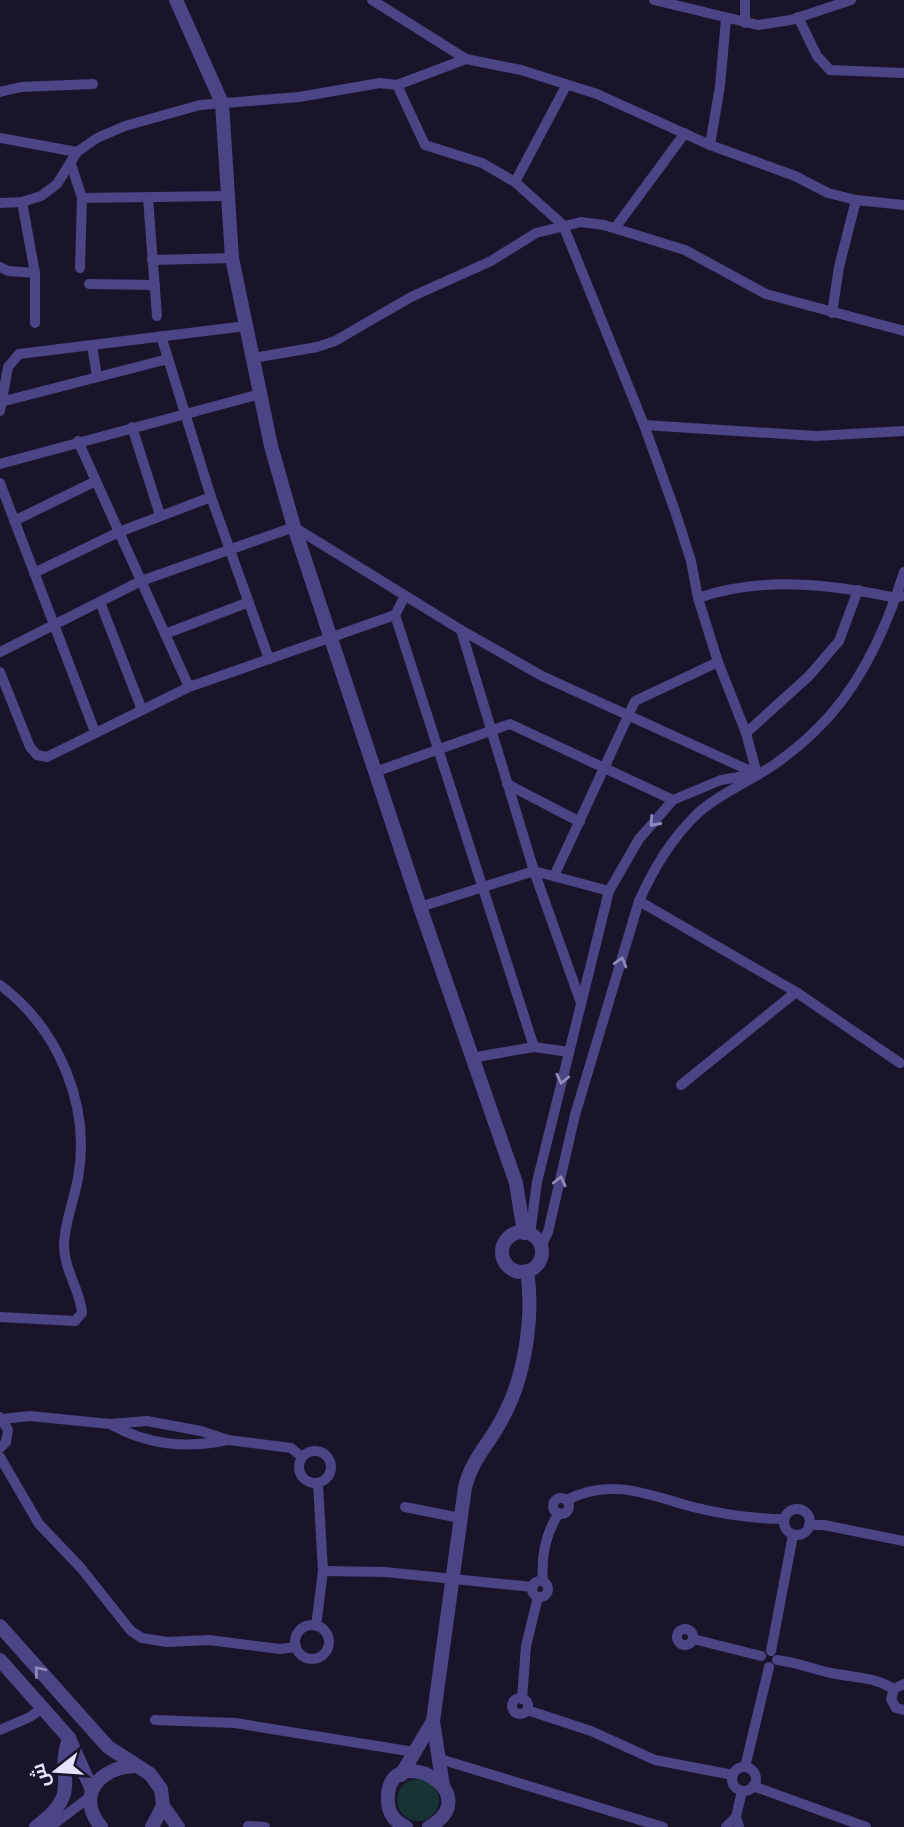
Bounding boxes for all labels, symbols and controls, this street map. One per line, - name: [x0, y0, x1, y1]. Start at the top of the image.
- one-way arrow: [649, 814, 662, 827]
- one-way arrow: [612, 957, 627, 969]
- one-way arrow: [556, 1073, 570, 1085]
- one-way arrow: [552, 1175, 566, 1187]
- one-way arrow: [35, 1666, 47, 1679]
- north arrow: [21, 1736, 91, 1806]
- text: ش: [26, 1761, 55, 1791]

